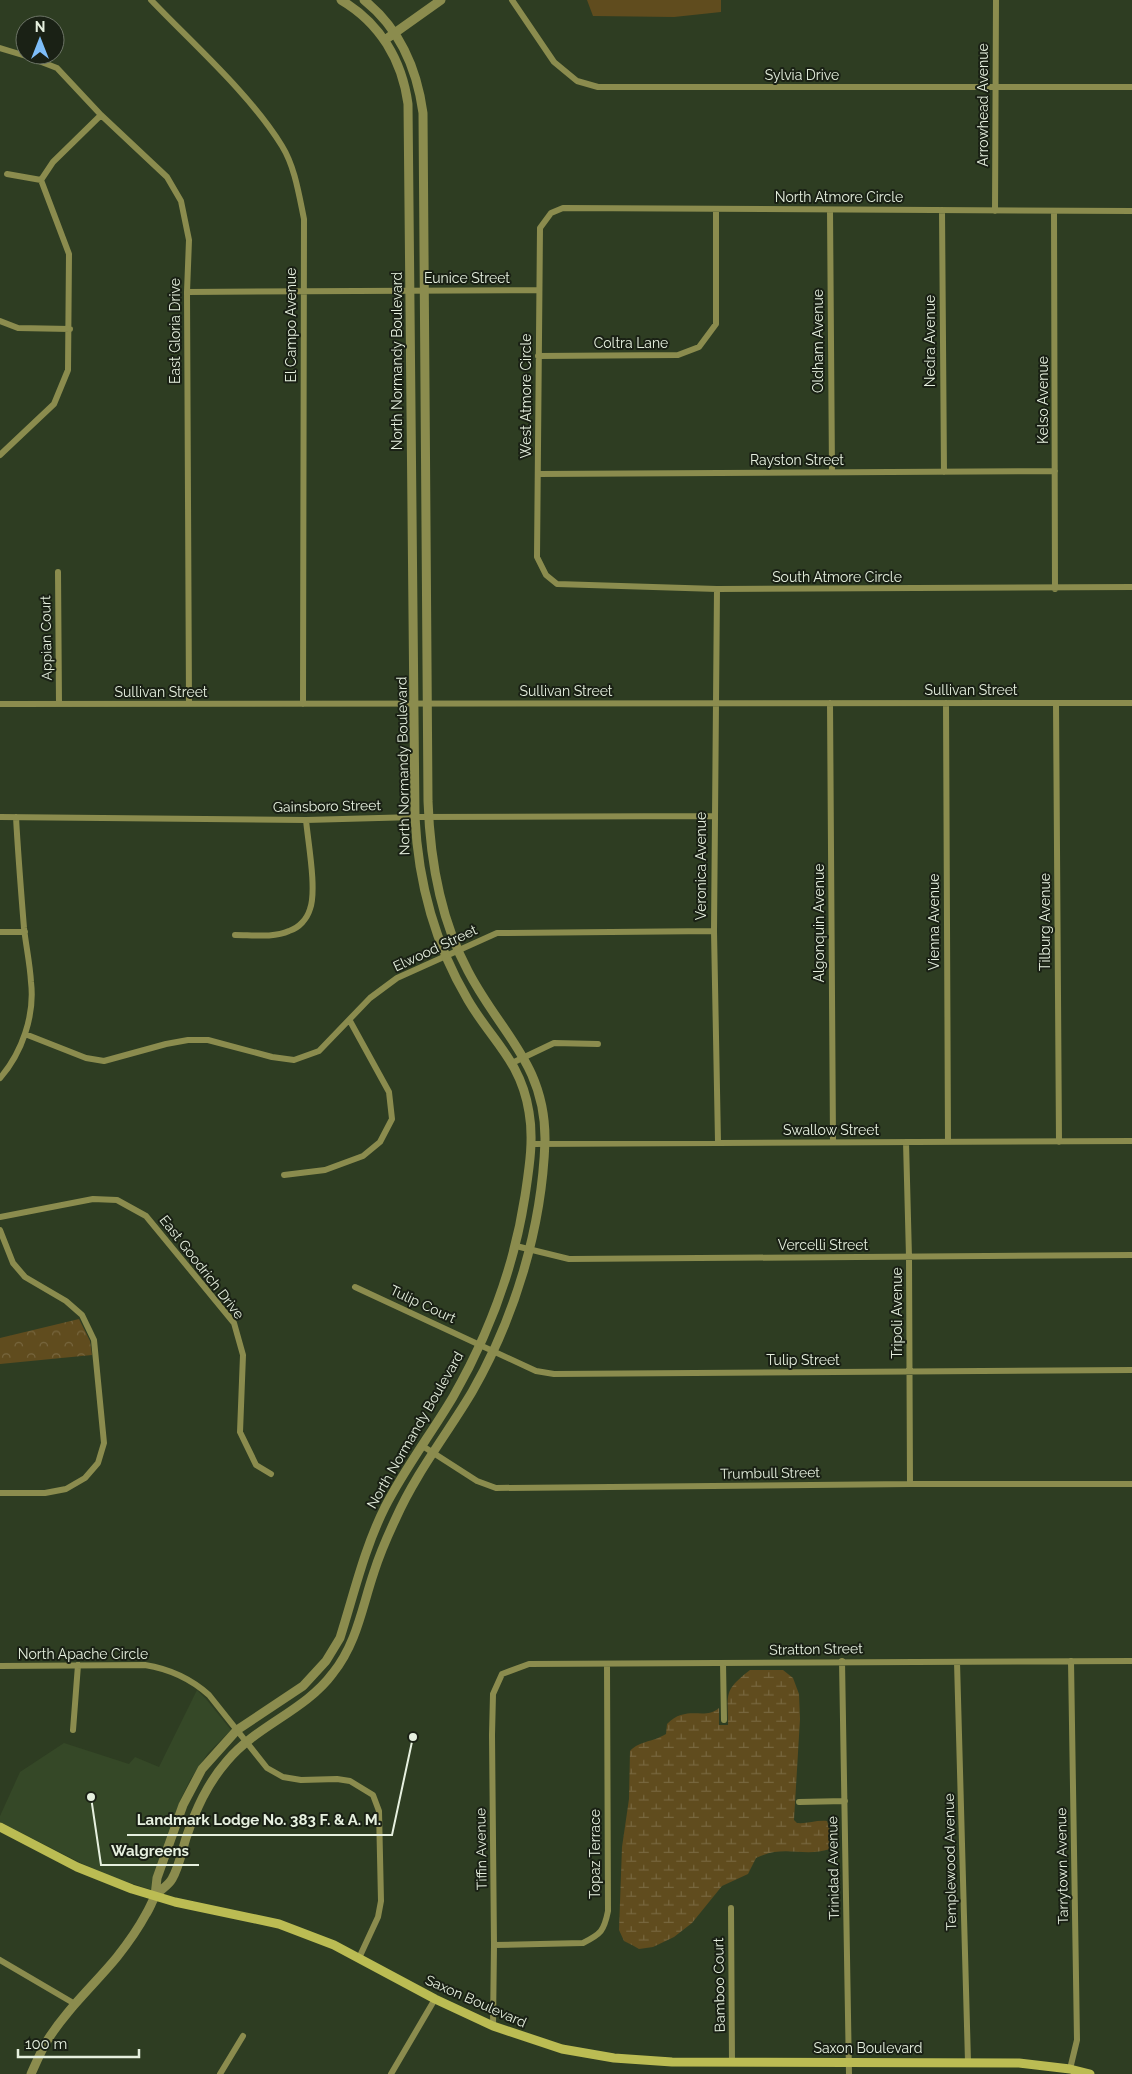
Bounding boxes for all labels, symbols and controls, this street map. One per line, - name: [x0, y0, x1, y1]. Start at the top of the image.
- north arrow: [15, 15, 65, 65]
- text: N: [35, 19, 45, 35]
- street label: Arrowhead Avenue: [975, 43, 991, 167]
- street label: Sylvia Drive: [765, 67, 839, 83]
- street label: North Atmore Circle: [775, 189, 903, 205]
- street label: El Campo Avenue: [283, 268, 299, 382]
- street label: Eunice Street: [424, 270, 510, 286]
- street label: North Normandy Boulevard: [389, 272, 405, 450]
- street label: East Gloria Drive: [167, 278, 183, 384]
- street label: Oldham Avenue: [810, 289, 826, 393]
- street label: Nedra Avenue: [922, 295, 938, 387]
- street label: West Atmore Circle: [518, 333, 534, 459]
- street label: Coltra Lane: [594, 335, 668, 351]
- street label: Kelso Avenue: [1035, 356, 1051, 444]
- street label: Rayston Street: [750, 452, 844, 468]
- street label: South Atmore Circle: [772, 569, 902, 585]
- street label: Appian Court: [37, 595, 55, 681]
- street label: North Normandy Boulevard: [393, 677, 413, 855]
- street label: Sullivan Street: [925, 682, 1018, 698]
- street label: Sullivan Street: [520, 683, 613, 699]
- street label: Sullivan Street: [115, 684, 208, 700]
- street label: Gainsboro Street: [273, 797, 381, 815]
- street label: Veronica Avenue: [693, 812, 709, 920]
- street label: Algonquin Avenue: [811, 864, 827, 982]
- street label: Tilburg Avenue: [1037, 873, 1053, 971]
- street label: Vienna Avenue: [926, 874, 942, 971]
- street label: Elwood Street: [390, 921, 480, 974]
- street label: Swallow Street: [783, 1122, 879, 1138]
- street label: East Goodrich Drive: [157, 1212, 247, 1322]
- street label: Vercelli Street: [778, 1237, 868, 1253]
- street label: Tripoli Avenue: [889, 1267, 905, 1359]
- street label: Tulip Court: [388, 1282, 459, 1326]
- street label: North Normandy Boulevard: [363, 1349, 467, 1511]
- street label: Tulip Street: [766, 1352, 840, 1368]
- street label: Trumbull Street: [720, 1464, 820, 1482]
- street label: Stratton Street: [769, 1640, 863, 1658]
- street label: North Apache Circle: [18, 1646, 148, 1662]
- street label: Templewood Avenue: [941, 1793, 959, 1931]
- callout: Landmark Lodge No. 383 F. & A. M.: [127, 1805, 392, 1835]
- street label: Tiffin Avenue: [472, 1808, 490, 1890]
- street label: Tarrytown Avenue: [1053, 1808, 1071, 1924]
- street label: Topaz Terrace: [587, 1809, 603, 1899]
- text: Landmark Lodge No. 383 F. & A. M.: [137, 1811, 381, 1829]
- street label: Trinidad Avenue: [824, 1816, 842, 1920]
- callout: Walgreens: [101, 1835, 199, 1865]
- text: Walgreens: [111, 1842, 189, 1860]
- street label: Bamboo Court: [710, 1937, 728, 2032]
- street label: Saxon Boulevard: [423, 1972, 529, 2030]
- scale bar: [18, 2026, 139, 2058]
- text: 100 m: [25, 2035, 67, 2053]
- street label: Saxon Boulevard: [813, 2040, 923, 2056]

